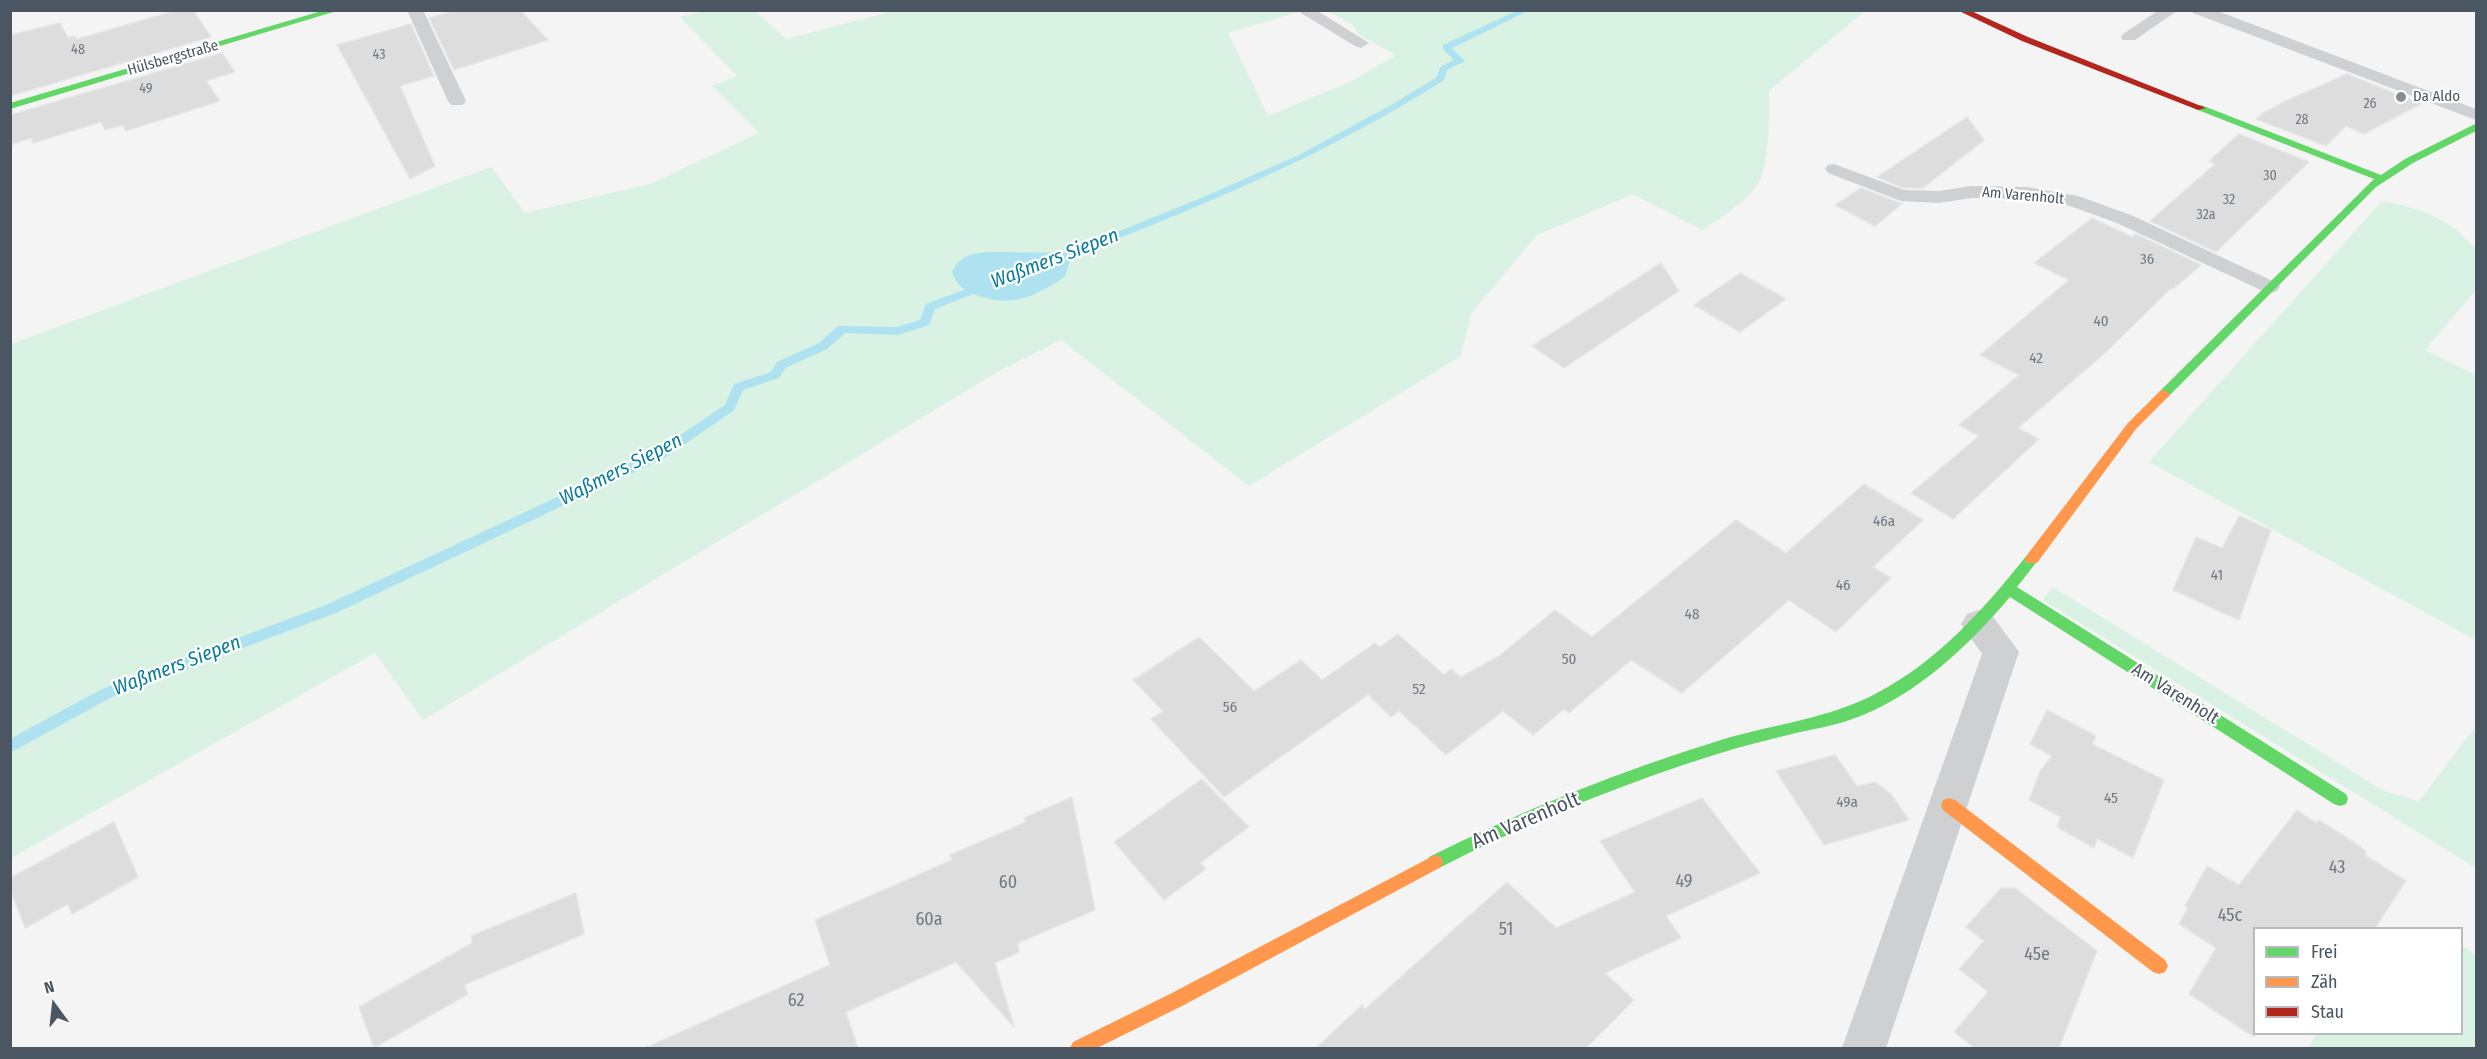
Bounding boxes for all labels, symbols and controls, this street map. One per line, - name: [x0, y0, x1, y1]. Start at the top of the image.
- street label: Hülsbergstraße: [126, 36, 220, 80]
- house number: 48: [71, 42, 85, 58]
- house number: 43: [373, 47, 385, 63]
- house number: 49: [139, 81, 153, 97]
- place label: Da Aldo: [2413, 88, 2460, 106]
- marker: Da Aldo: [2394, 90, 2408, 104]
- house number: 26: [2363, 96, 2377, 112]
- house number: 28: [2295, 112, 2309, 128]
- house number: 30: [2263, 168, 2277, 184]
- street label: Am Varenholt: [1981, 183, 2065, 209]
- house number: 32: [2223, 192, 2235, 208]
- house number: 32a: [2196, 207, 2216, 223]
- water label: Waßmers Siepen: [988, 224, 1122, 294]
- house number: 36: [2140, 251, 2154, 269]
- house number: 40: [2093, 313, 2109, 331]
- house number: 42: [2029, 350, 2043, 368]
- water label: Waßmers Siepen: [555, 429, 687, 511]
- house number: 46a: [1873, 513, 1895, 531]
- house number: 41: [2211, 567, 2223, 585]
- house number: 46: [1836, 577, 1850, 595]
- house number: 48: [1685, 606, 1699, 624]
- water label: Waßmers Siepen: [110, 631, 244, 701]
- house number: 50: [1562, 651, 1576, 669]
- street label: Am Varenholt: [2127, 659, 2223, 729]
- house number: 52: [1412, 681, 1426, 699]
- house number: 56: [1223, 699, 1237, 717]
- street label: Am Varenholt: [1468, 787, 1584, 855]
- house number: 45: [2104, 790, 2118, 808]
- house number: 49a: [1836, 794, 1858, 812]
- house number: 43: [2329, 857, 2345, 879]
- house number: 49: [1675, 871, 1693, 893]
- house number: 60: [999, 872, 1017, 894]
- house number: 45c: [2218, 905, 2242, 927]
- house number: 60a: [915, 909, 943, 931]
- house number: 51: [1499, 919, 1513, 941]
- legend: [2253, 927, 2463, 1035]
- text: Frei: [2311, 941, 2337, 963]
- house number: 45e: [2024, 944, 2050, 966]
- text: Zäh: [2311, 971, 2338, 993]
- north arrow: [24, 975, 84, 1035]
- text: N: [42, 977, 56, 998]
- house number: 62: [788, 990, 804, 1012]
- text: Stau: [2311, 1001, 2344, 1023]

